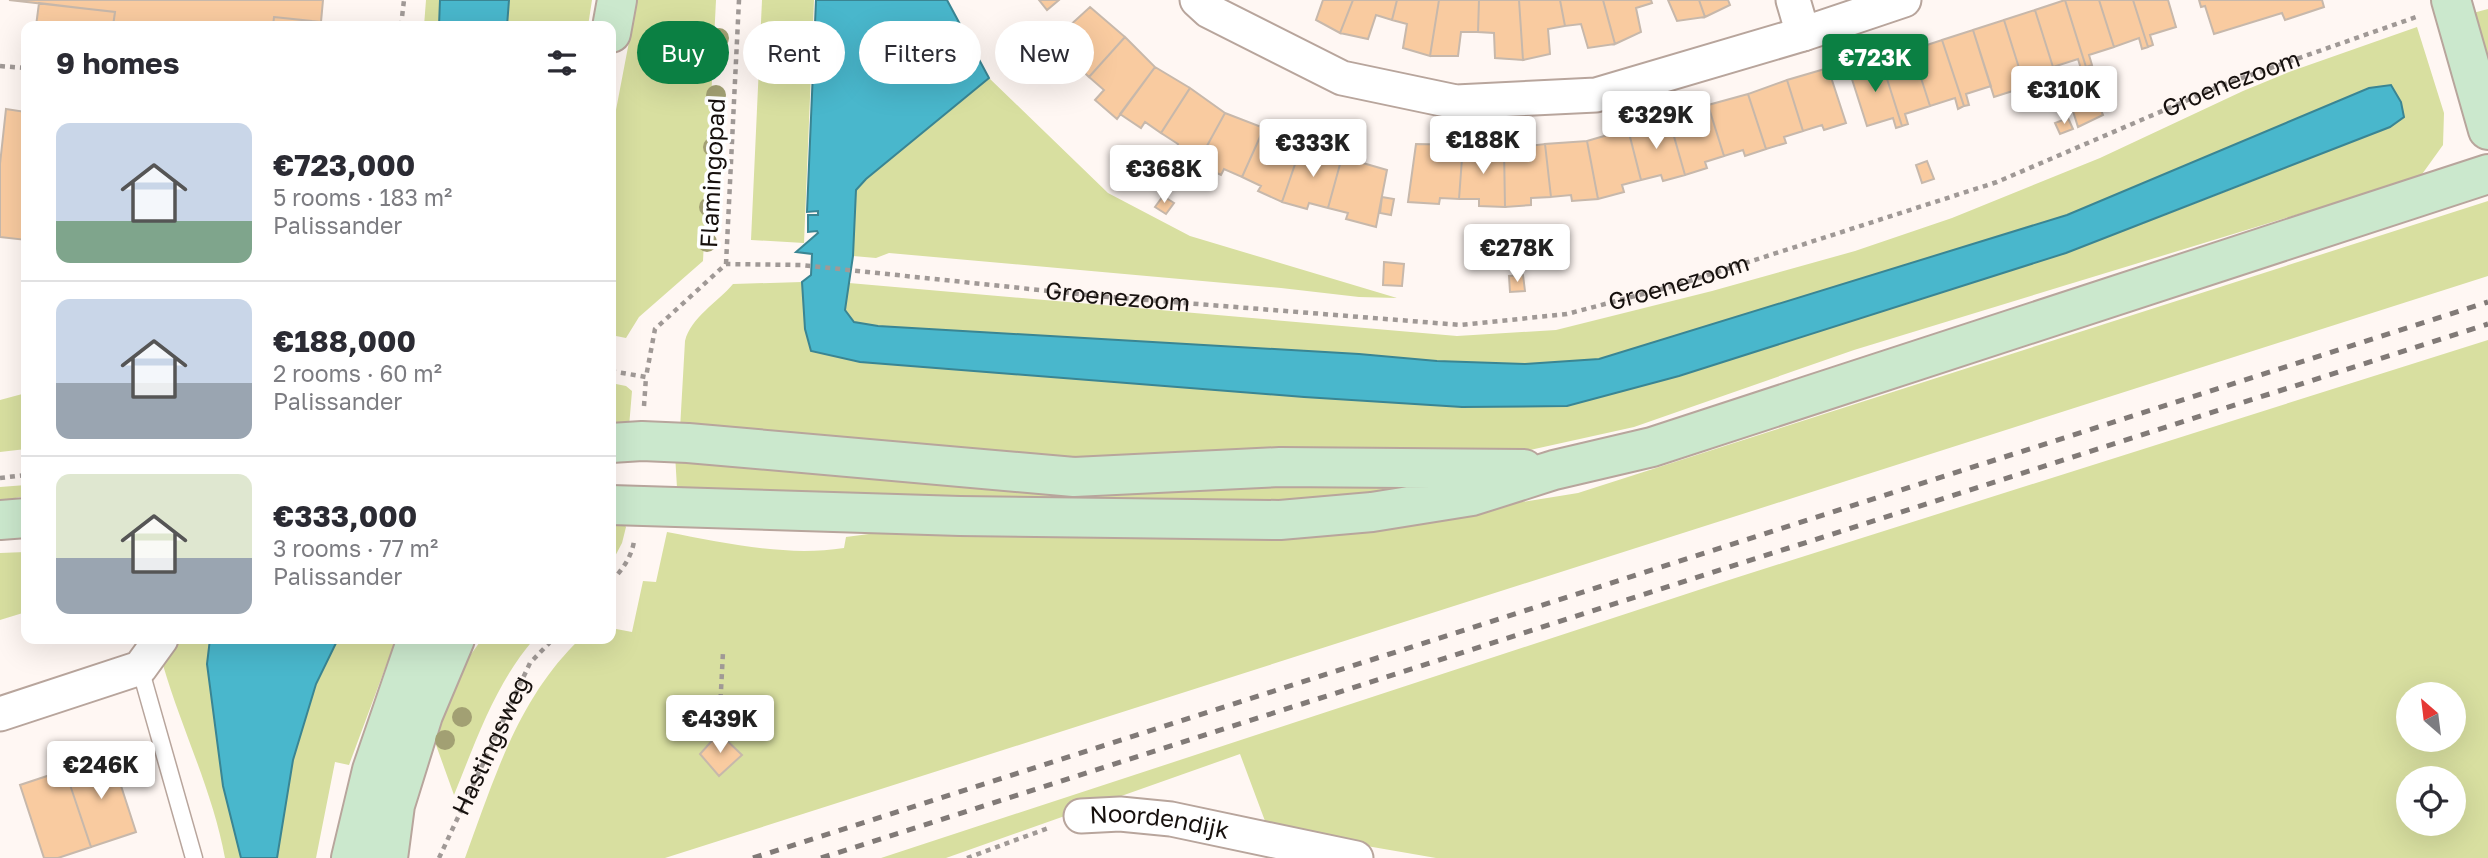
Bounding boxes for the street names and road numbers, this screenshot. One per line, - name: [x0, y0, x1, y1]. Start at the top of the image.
- street label: Groenezoom: [2157, 43, 2304, 122]
- street label: Flamingopad: [693, 97, 730, 249]
- street label: Groenezoom: [1605, 247, 1752, 316]
- street label: Groenezoom: [1044, 275, 1191, 316]
- street label: Hastingsweg: [445, 671, 535, 819]
- street label: Noordendijk: [1089, 798, 1232, 844]

